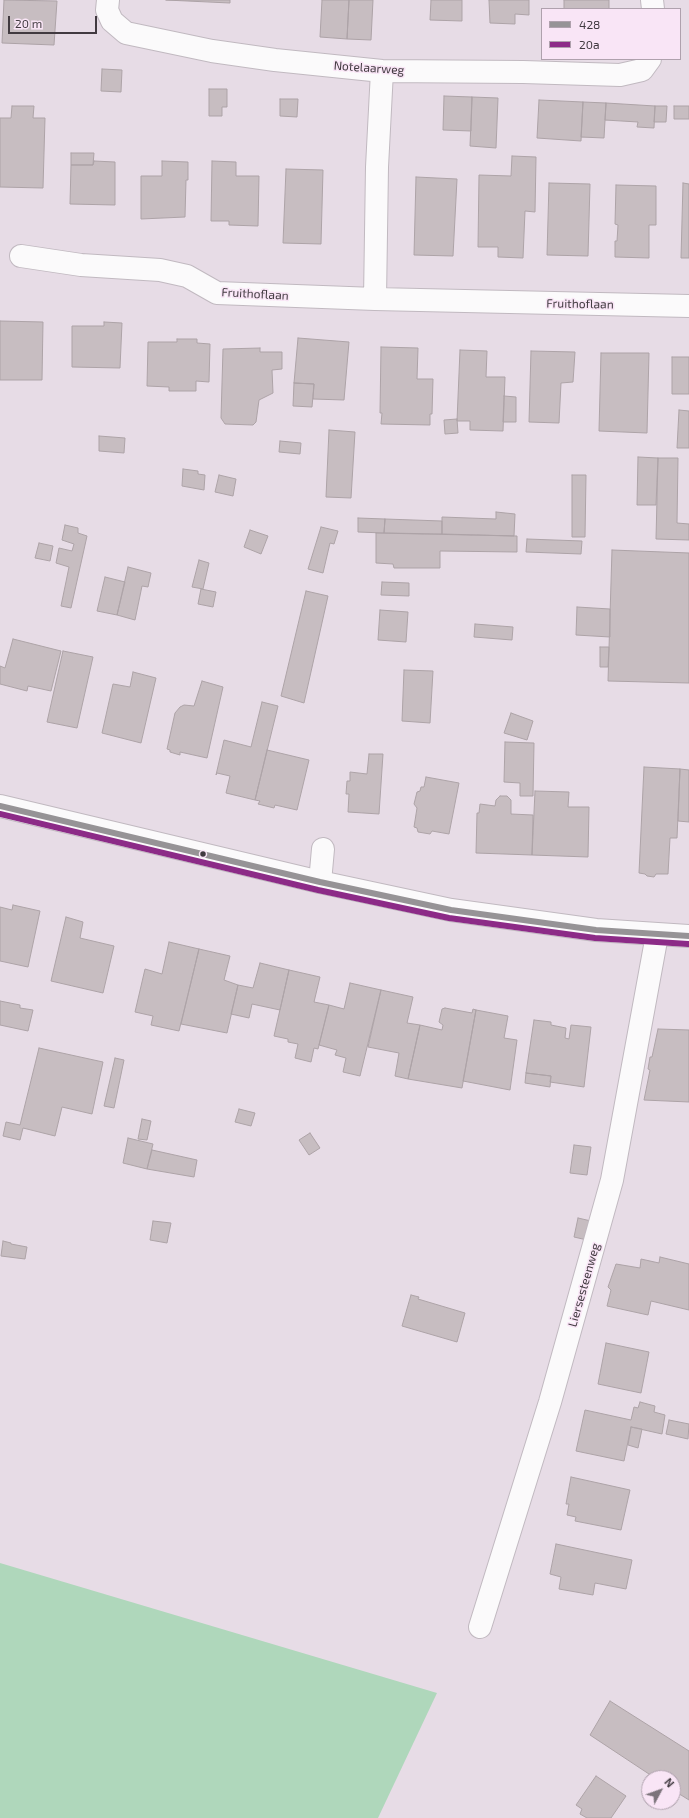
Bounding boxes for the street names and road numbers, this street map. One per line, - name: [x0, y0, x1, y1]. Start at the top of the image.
- street label: Notelaarweg: [333, 58, 405, 78]
- street label: Fruithoflaan: [221, 285, 289, 303]
- street label: Fruithoflaan: [546, 296, 614, 312]
- street label: Liersesteenweg: [565, 1241, 603, 1329]

